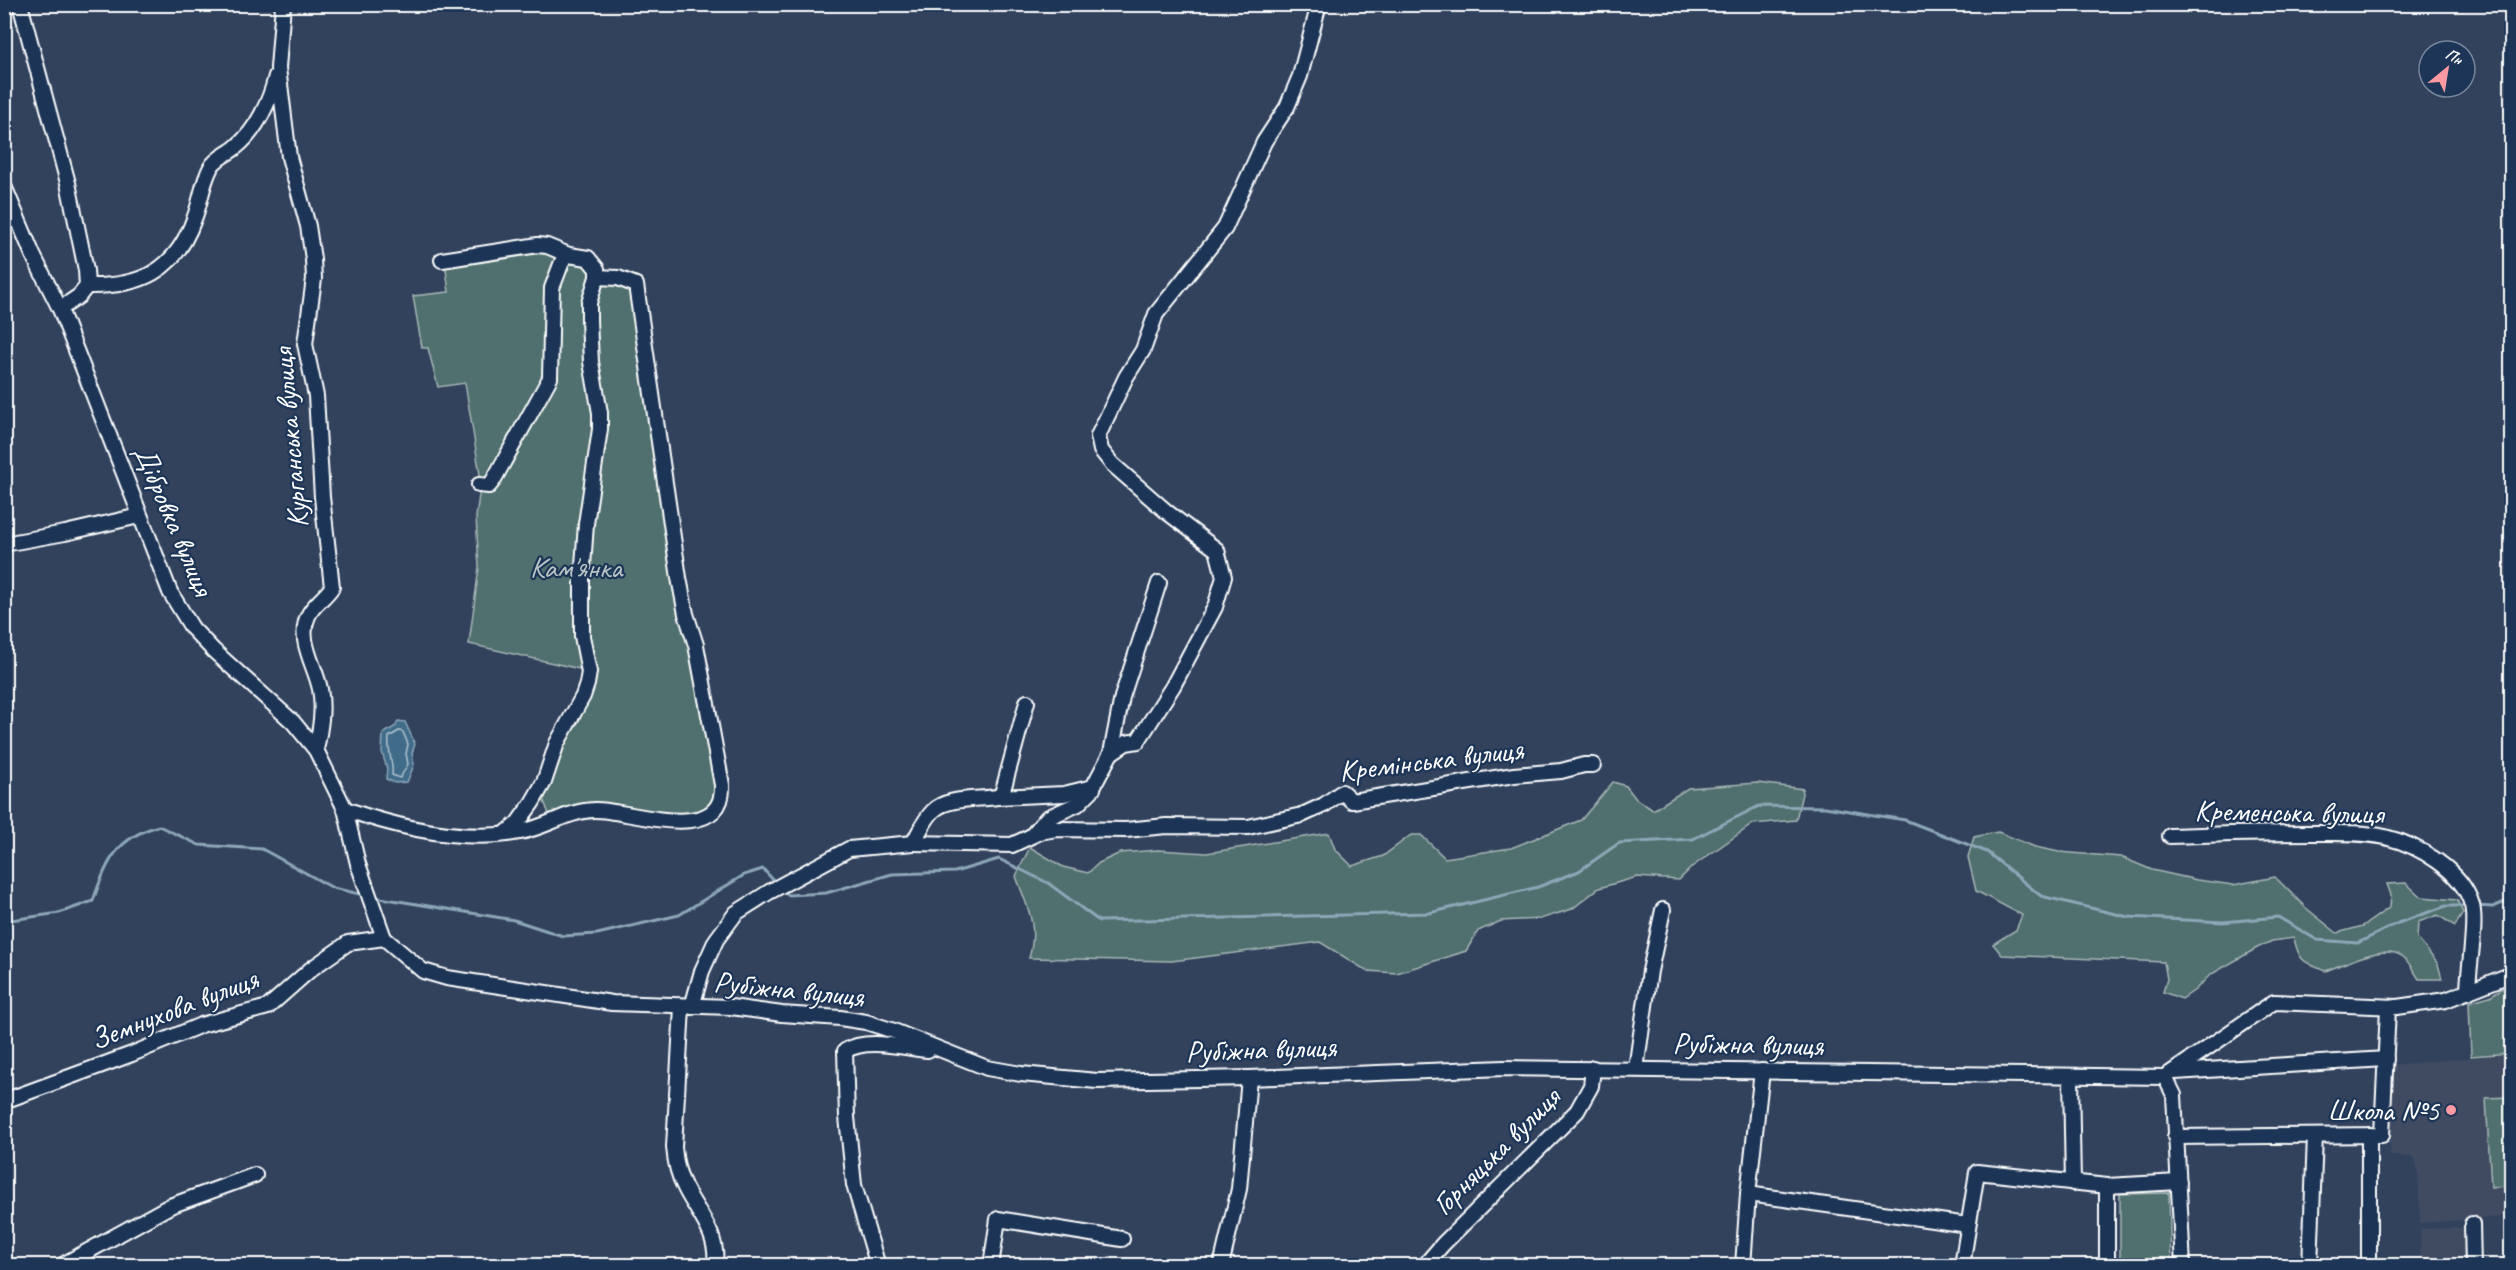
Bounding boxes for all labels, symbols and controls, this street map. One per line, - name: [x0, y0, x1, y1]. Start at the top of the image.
- north arrow: [2417, 39, 2477, 99]
- text: Пн: [2442, 44, 2467, 70]
- street label: Курганська вулиця: [263, 344, 317, 529]
- street label: Дібровка вулиця: [125, 439, 224, 603]
- park label: Кам'янка: [530, 548, 624, 586]
- street label: Кремінська вулиця: [1337, 730, 1526, 790]
- street label: Кременська вулиця: [2194, 791, 2386, 833]
- street label: Земнухова вулиця: [85, 959, 264, 1058]
- street label: Рубіжна вулиця: [712, 962, 867, 1016]
- street label: Рубіжна вулиця: [1672, 1024, 1825, 1064]
- street label: Рубіжна вулиця: [1185, 1027, 1338, 1071]
- street label: Горняцька вулиця: [1424, 1077, 1570, 1223]
- place label: Школа №5: [2327, 1091, 2440, 1129]
- marker: Школа №5: [2444, 1103, 2458, 1117]

